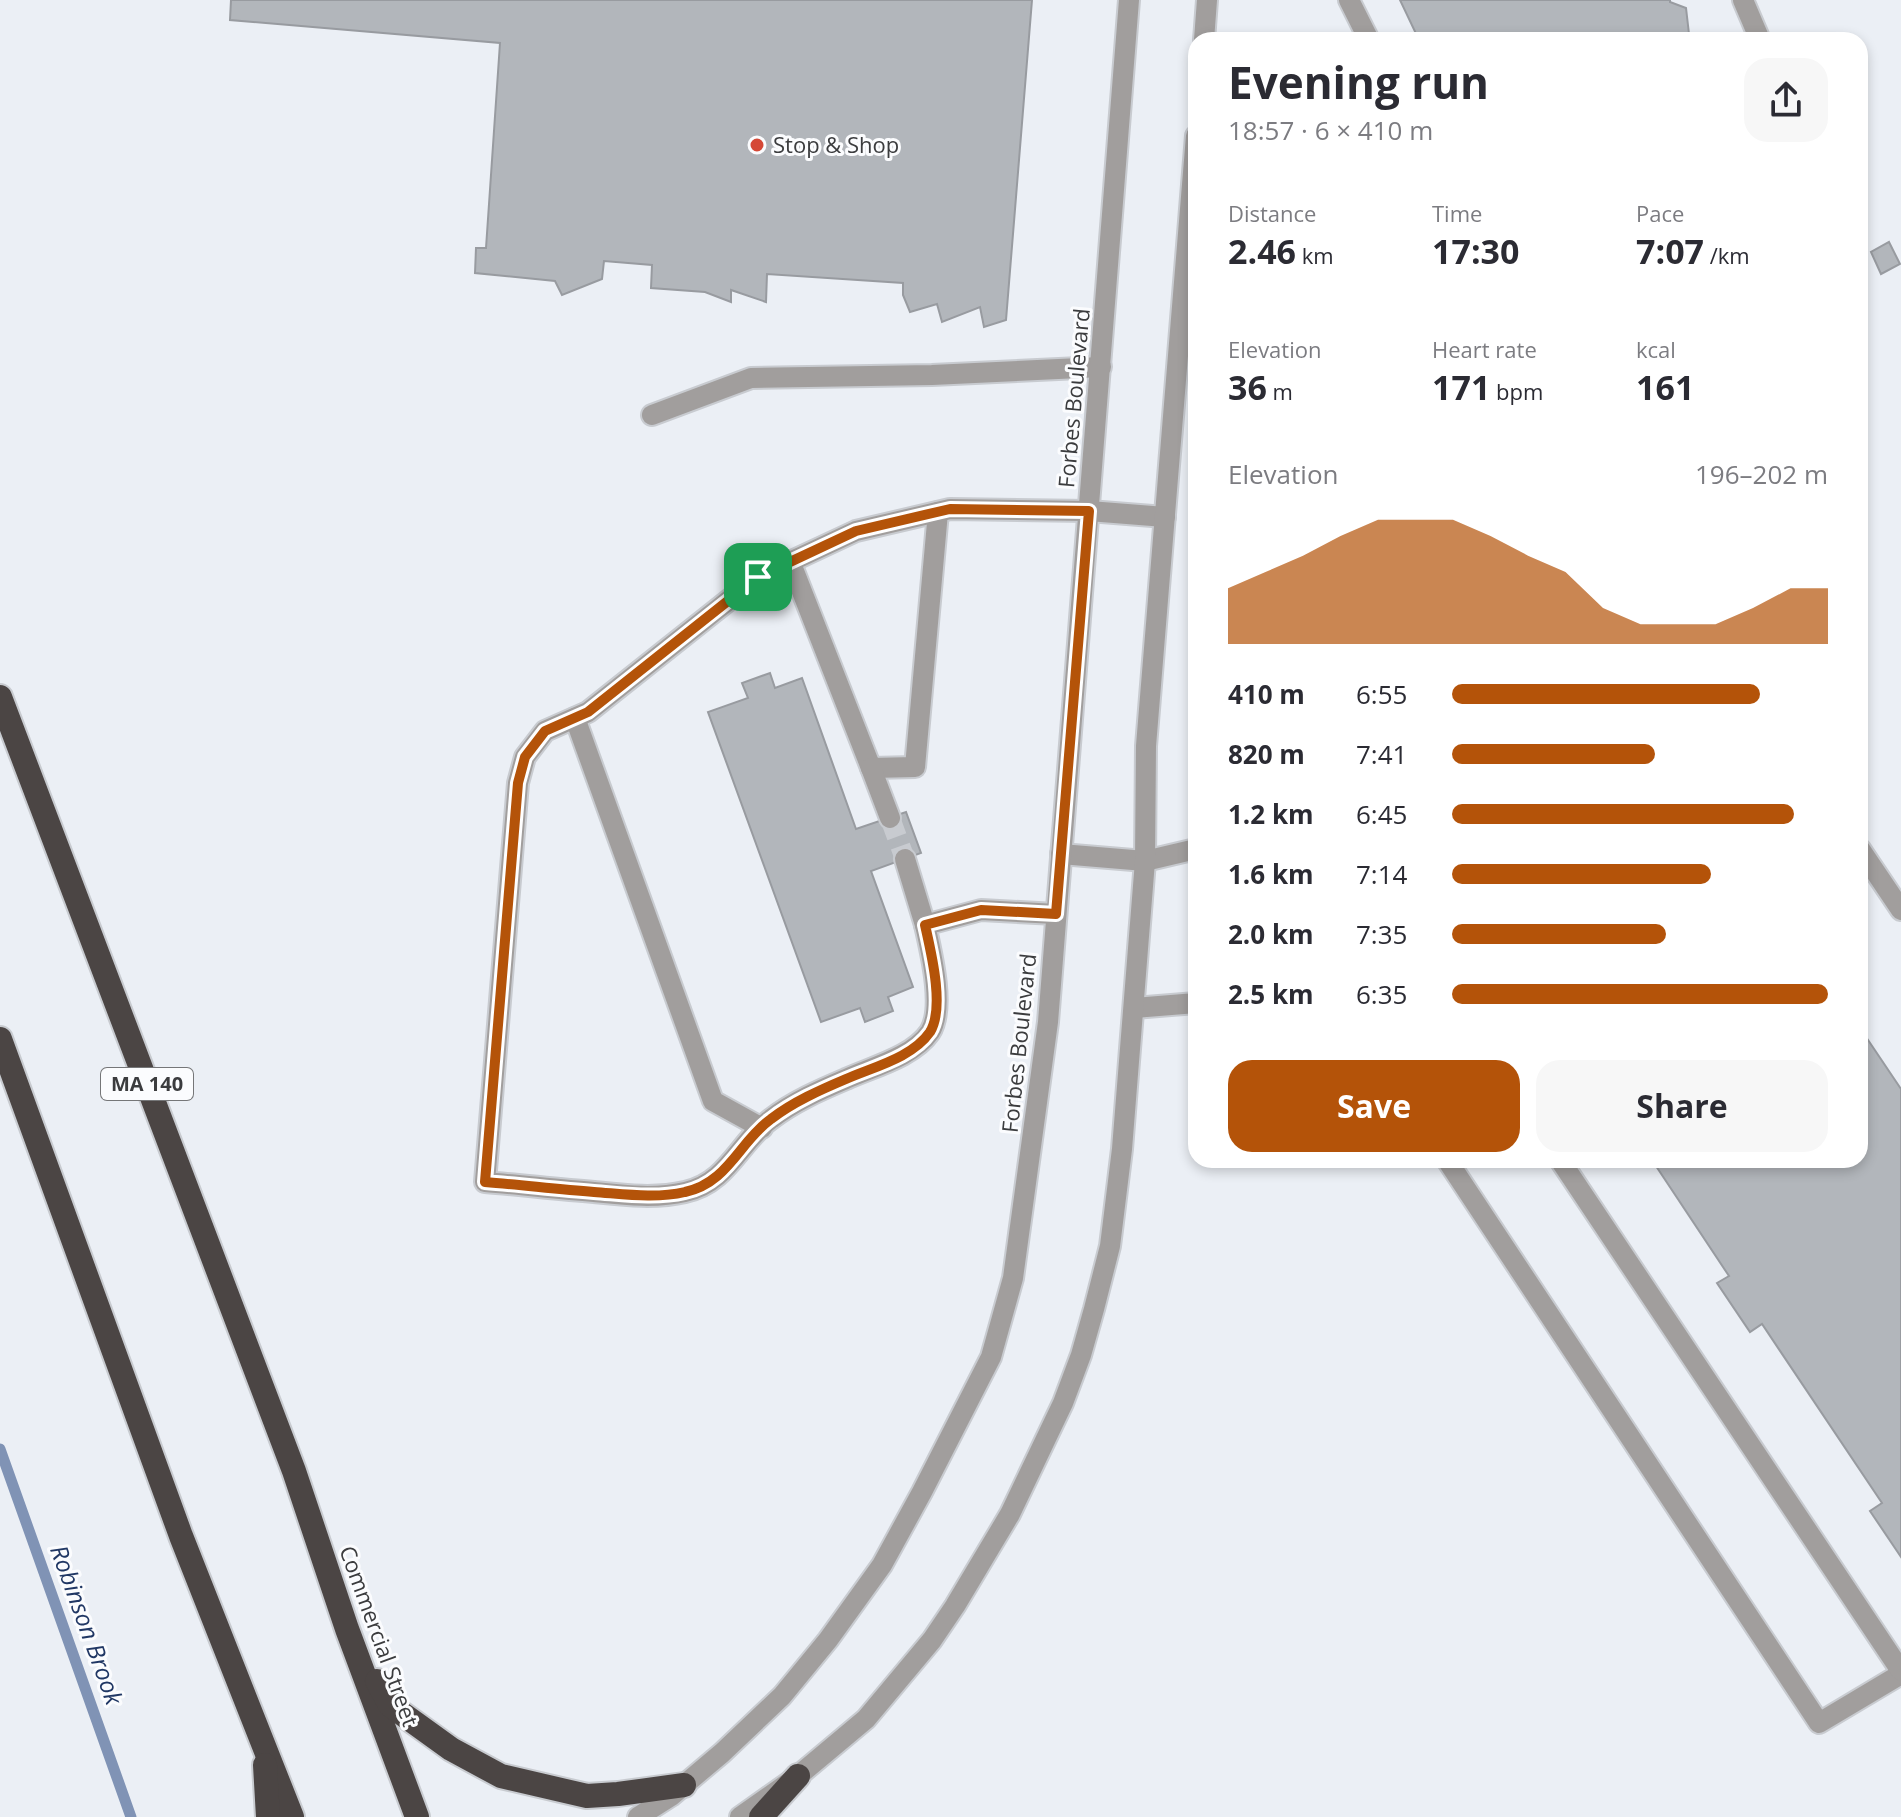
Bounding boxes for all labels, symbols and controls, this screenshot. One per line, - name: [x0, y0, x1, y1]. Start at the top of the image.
- text: Evening run: [1228, 52, 1489, 112]
- button: share: [1744, 58, 1828, 142]
- text: 18:57 · 6 × 410 m: [1228, 112, 1433, 148]
- place label: Stop & Shop: [773, 129, 899, 159]
- marker: Stop & Shop: [748, 136, 766, 154]
- text: Distance: [1228, 198, 1316, 228]
- text: Time: [1432, 198, 1482, 228]
- text: Pace: [1636, 198, 1684, 228]
- text: 2.46: [1228, 228, 1296, 274]
- text: 17:30: [1432, 228, 1519, 274]
- text: 7:07: [1636, 228, 1704, 274]
- text: km: [1296, 240, 1334, 270]
- text: /km: [1704, 240, 1750, 270]
- street label: Forbes Boulevard: [1050, 307, 1096, 489]
- text: Elevation: [1228, 334, 1321, 364]
- text: Heart rate: [1432, 334, 1537, 364]
- text: kcal: [1636, 334, 1676, 364]
- text: 36: [1228, 364, 1267, 410]
- text: 171: [1432, 364, 1490, 410]
- text: 161: [1636, 364, 1694, 410]
- text: m: [1267, 376, 1293, 406]
- text: bpm: [1490, 376, 1543, 406]
- text: Elevation: [1228, 456, 1338, 492]
- text: 196–202 m: [1695, 456, 1828, 492]
- pin: [724, 543, 792, 611]
- icon: arrive: [736, 555, 780, 599]
- text: 410 m: [1228, 676, 1305, 712]
- text: 6:55: [1356, 676, 1407, 712]
- text: 820 m: [1228, 736, 1305, 772]
- text: 7:41: [1356, 736, 1407, 772]
- text: 1.2 km: [1228, 796, 1314, 832]
- text: 6:45: [1356, 796, 1407, 832]
- text: 1.6 km: [1228, 856, 1314, 892]
- text: 7:14: [1356, 856, 1407, 892]
- text: 2.0 km: [1228, 916, 1314, 952]
- text: 7:35: [1356, 916, 1407, 952]
- street label: Forbes Boulevard: [994, 952, 1042, 1134]
- text: 2.5 km: [1228, 976, 1314, 1012]
- text: 6:35: [1356, 976, 1407, 1012]
- button: Save: [1228, 1060, 1520, 1152]
- button: Share: [1536, 1060, 1828, 1152]
- road number: MA 140: [101, 1068, 193, 1100]
- water label: Robinson Brook: [43, 1540, 132, 1710]
- street label: Commercial Street: [333, 1541, 427, 1730]

